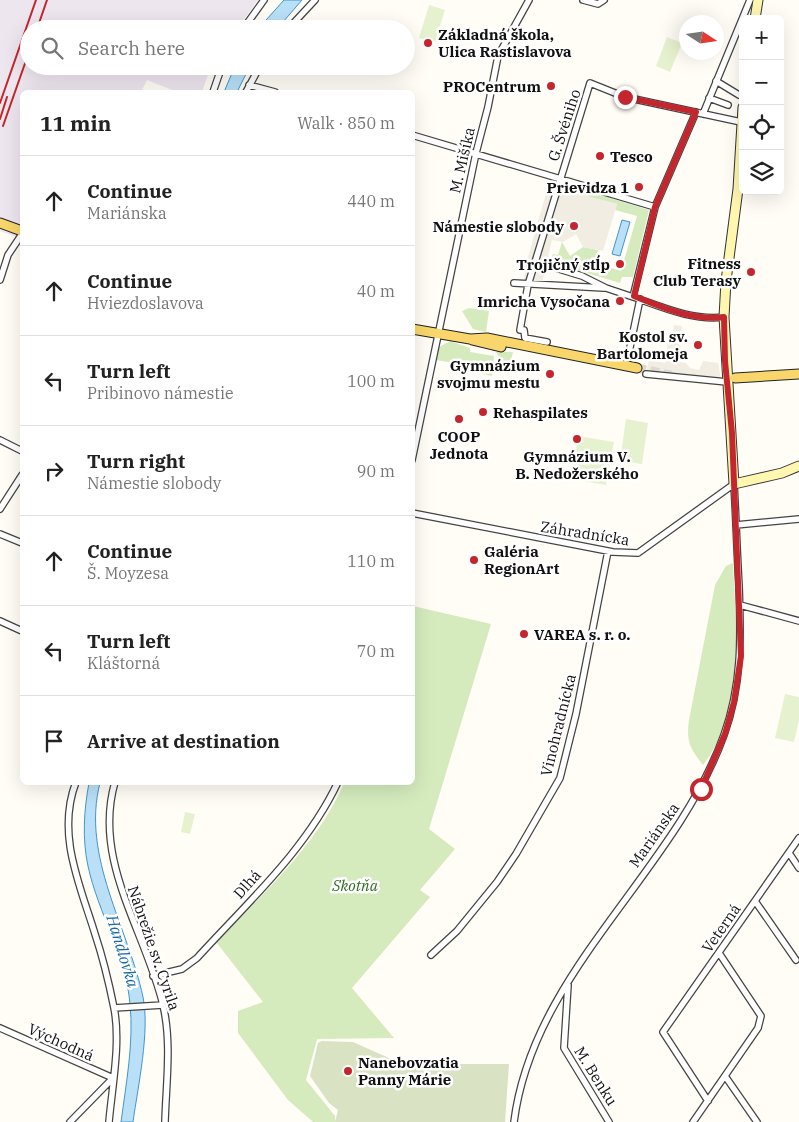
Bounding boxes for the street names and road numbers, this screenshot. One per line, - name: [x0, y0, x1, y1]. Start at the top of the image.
- street label: G. Švéniho: [543, 87, 585, 163]
- street label: M. Mišíka: [445, 125, 479, 195]
- street label: Záhradnícka: [539, 517, 631, 549]
- street label: Vinohradnícka: [536, 672, 580, 778]
- street label: Mariánska: [625, 799, 683, 871]
- street label: Dlhá: [229, 866, 265, 902]
- street label: Nábrežie sv. Cyrila: [124, 883, 184, 1013]
- street label: Veterná: [697, 900, 745, 956]
- street label: Východná: [25, 1019, 97, 1065]
- street label: M. Benku: [570, 1043, 622, 1109]

